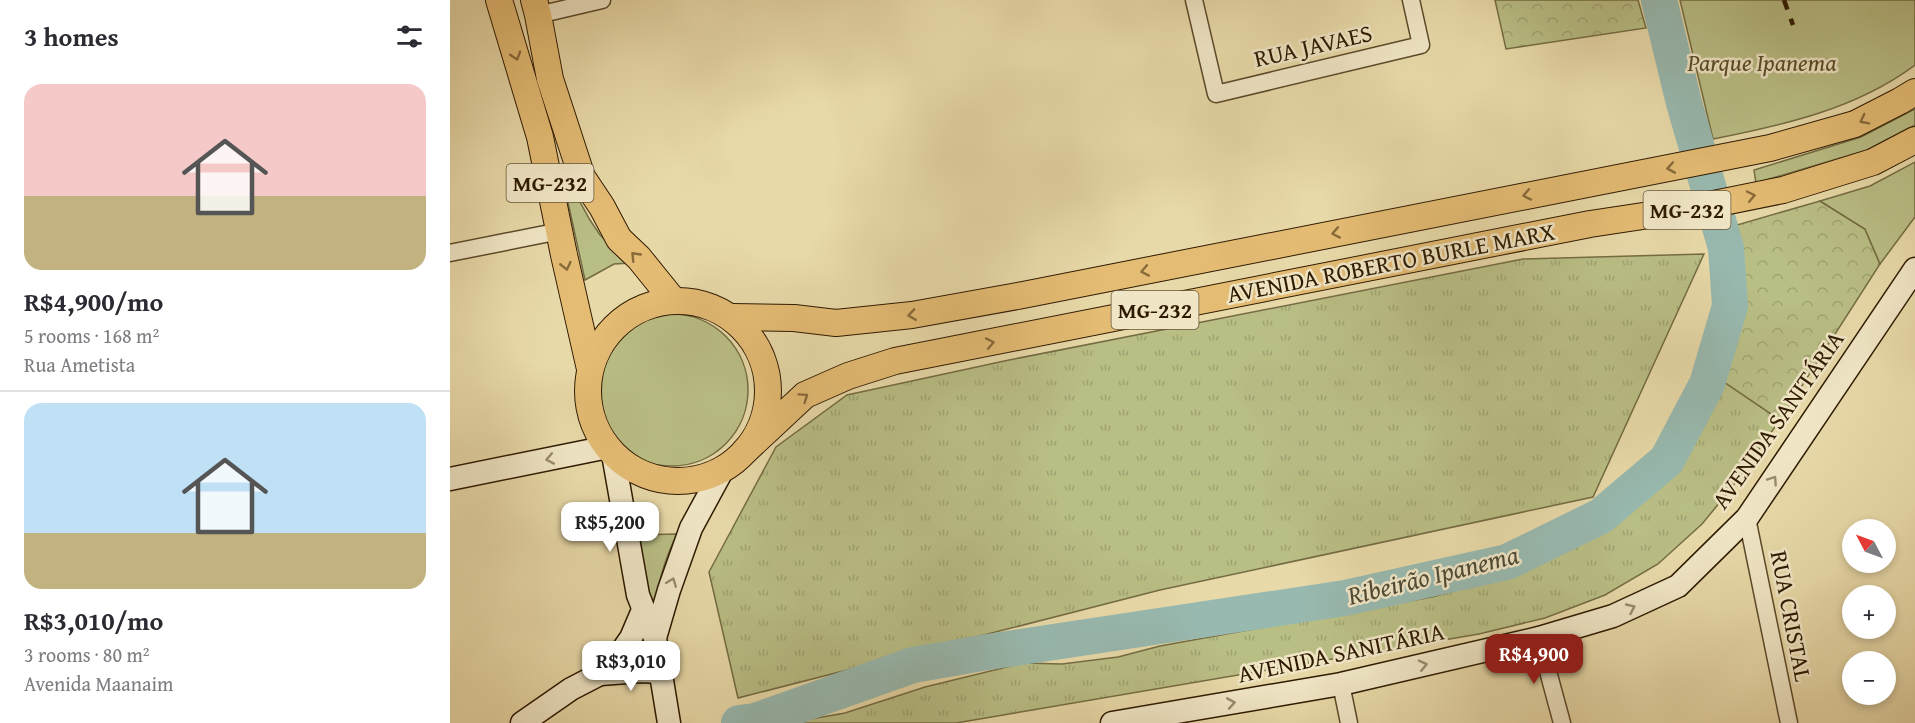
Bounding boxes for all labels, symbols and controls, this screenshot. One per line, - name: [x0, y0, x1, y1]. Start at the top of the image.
- street label: RUA JAVAES: [1250, 15, 1375, 76]
- text: 3 homes: [24, 17, 119, 56]
- icon: filters: [393, 20, 426, 53]
- park label: Parque Ipanema: [1687, 45, 1836, 80]
- one-way arrow: [509, 50, 521, 61]
- one-way arrow: [1859, 112, 1870, 124]
- icon: home: [171, 123, 279, 231]
- one-way arrow: [1667, 162, 1676, 174]
- road number: MG-232: [507, 164, 594, 202]
- one-way arrow: [1523, 188, 1533, 201]
- one-way arrow: [1745, 190, 1755, 203]
- road number: MG-232: [1644, 191, 1730, 229]
- street label: AVENIDA ROBERTO BURLE MARX: [1224, 214, 1558, 311]
- one-way arrow: [1331, 226, 1341, 239]
- one-way arrow: [632, 252, 643, 263]
- one-way arrow: [559, 261, 572, 271]
- one-way arrow: [1140, 264, 1150, 277]
- text: R$4,900/mo: [24, 282, 163, 321]
- road number: MG-232: [1112, 291, 1198, 329]
- one-way arrow: [907, 308, 916, 320]
- text: 5 rooms · 168 m²: [24, 321, 159, 350]
- street label: AVENIDA SANITÁRIA: [1703, 323, 1853, 516]
- one-way arrow: [985, 337, 995, 350]
- text: Rua Ametista: [24, 350, 135, 379]
- one-way arrow: [798, 393, 809, 404]
- icon: home: [171, 442, 279, 550]
- one-way arrow: [545, 452, 555, 465]
- one-way arrow: [1765, 476, 1777, 486]
- pin: R$5,200: [555, 502, 665, 553]
- text: R$5,200: [575, 507, 645, 536]
- north arrow: [1842, 519, 1896, 573]
- map controls: [1842, 519, 1896, 705]
- water label: Ribeirão Ipanema: [1342, 534, 1522, 615]
- street label: RUA CRISTAL: [1762, 548, 1821, 685]
- one-way arrow: [665, 577, 677, 588]
- button: +: [1842, 585, 1896, 639]
- text: R$3,010/mo: [24, 601, 163, 640]
- one-way arrow: [1624, 603, 1635, 615]
- street label: AVENIDA SANITÁRIA: [1234, 613, 1448, 692]
- pin: R$4,900: [1479, 634, 1589, 685]
- text: R$4,900: [1499, 639, 1569, 668]
- text: 3 rooms · 80 m²: [24, 640, 150, 669]
- pin: R$3,010: [576, 641, 686, 692]
- text: R$3,010: [596, 646, 666, 675]
- button: −: [1842, 651, 1896, 705]
- one-way arrow: [1417, 659, 1427, 672]
- text: Avenida Maanaim: [24, 669, 173, 698]
- one-way arrow: [1226, 697, 1236, 710]

